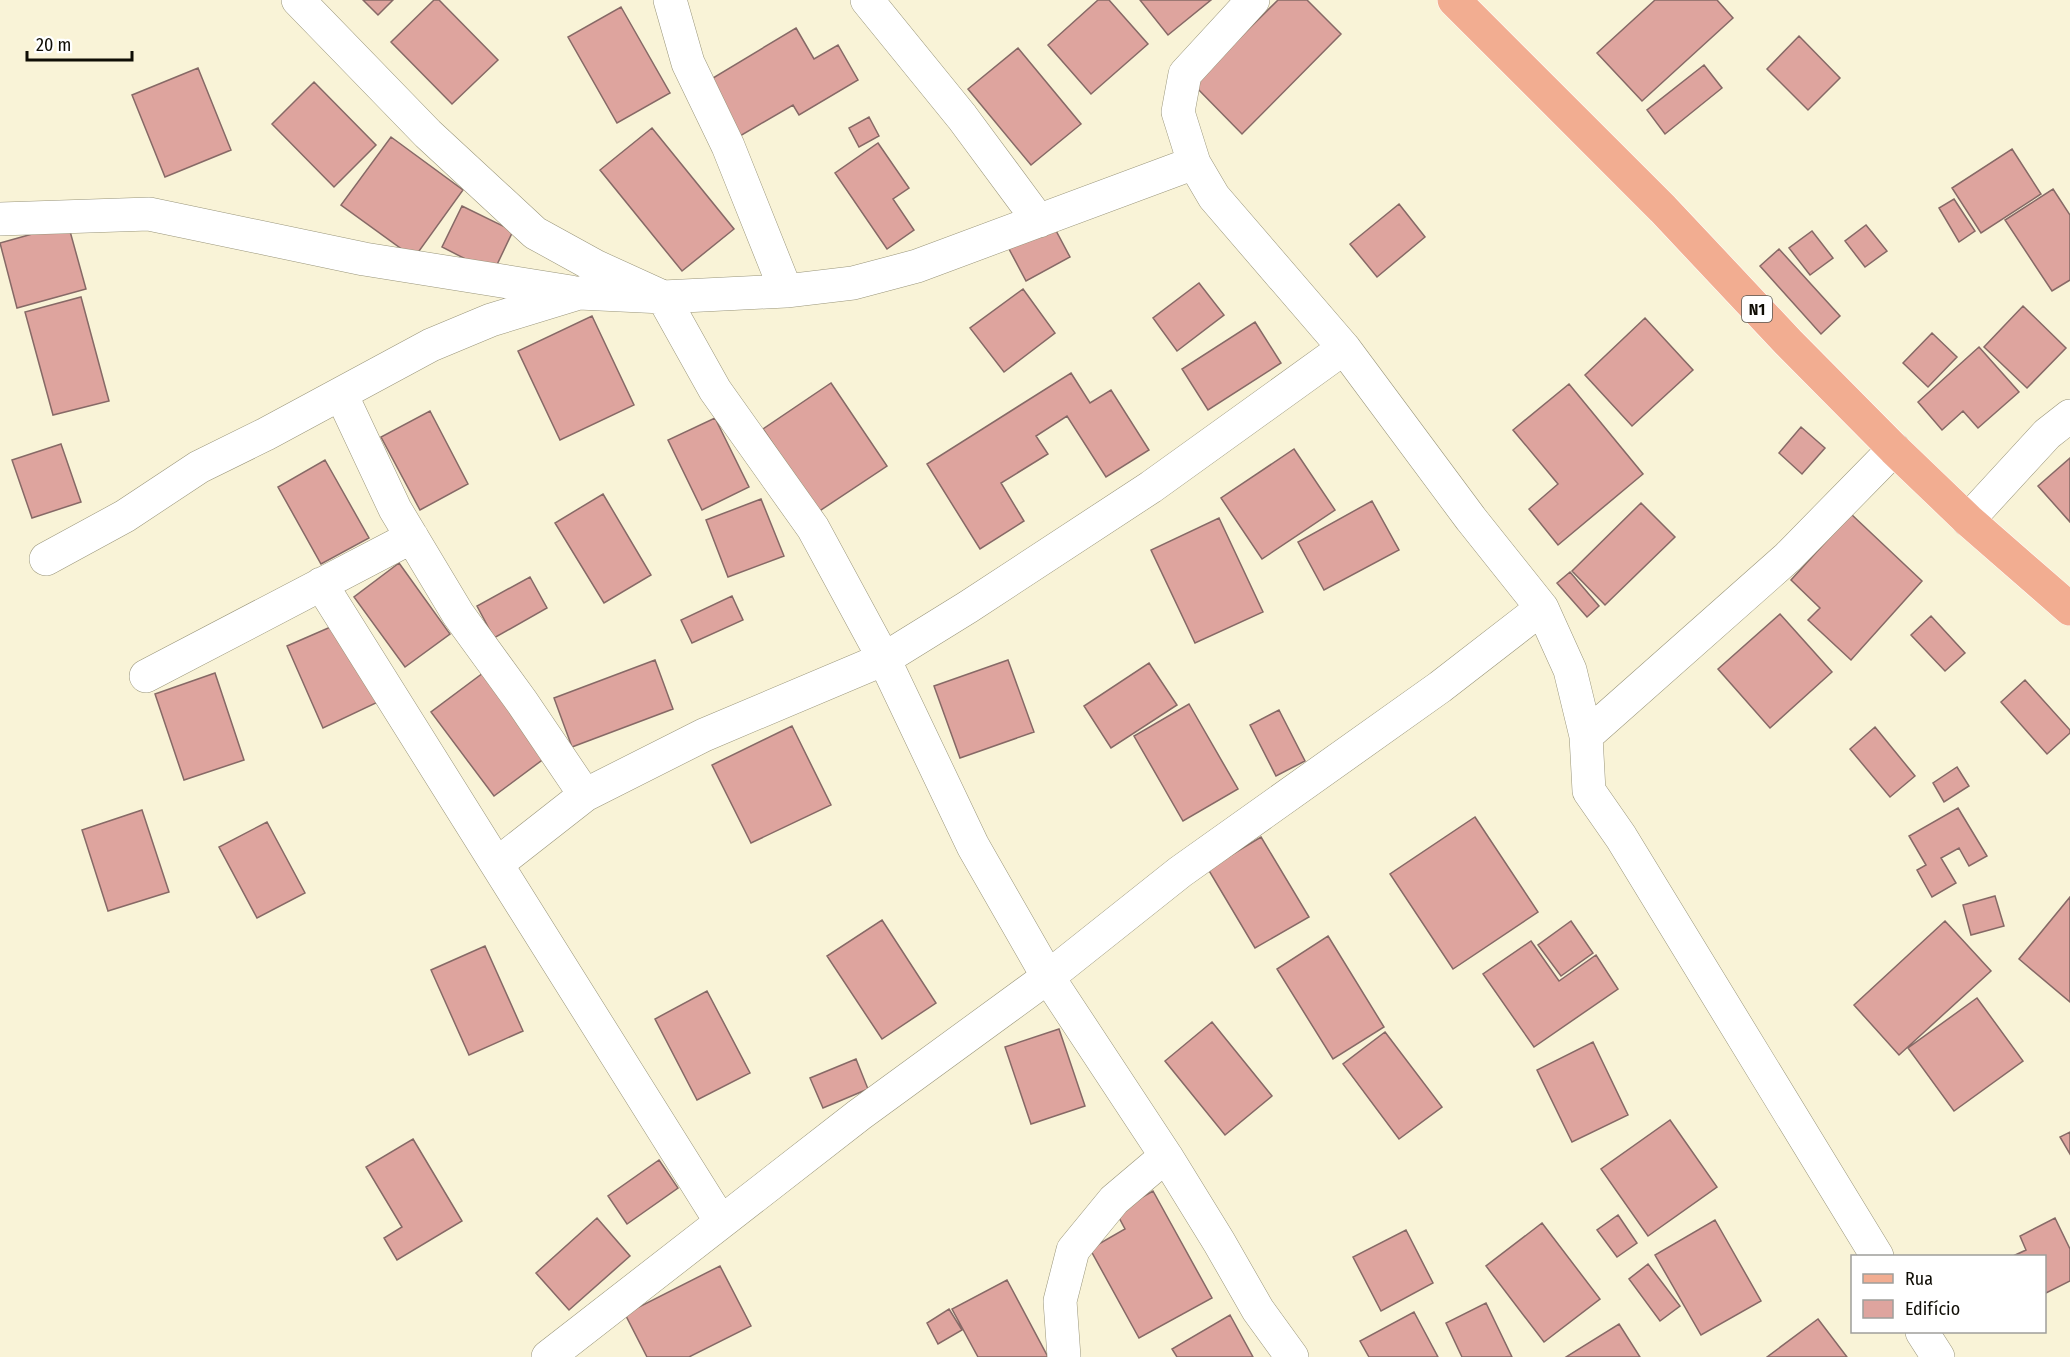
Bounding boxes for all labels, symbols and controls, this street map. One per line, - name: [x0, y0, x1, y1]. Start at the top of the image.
- scale bar: [27, 24, 132, 62]
- text: 20 m: [36, 34, 71, 56]
- road number: N1: [1742, 296, 1772, 322]
- legend: [1851, 1255, 2046, 1333]
- text: Rua: [1905, 1268, 1933, 1290]
- text: Edifício: [1905, 1298, 1960, 1320]

